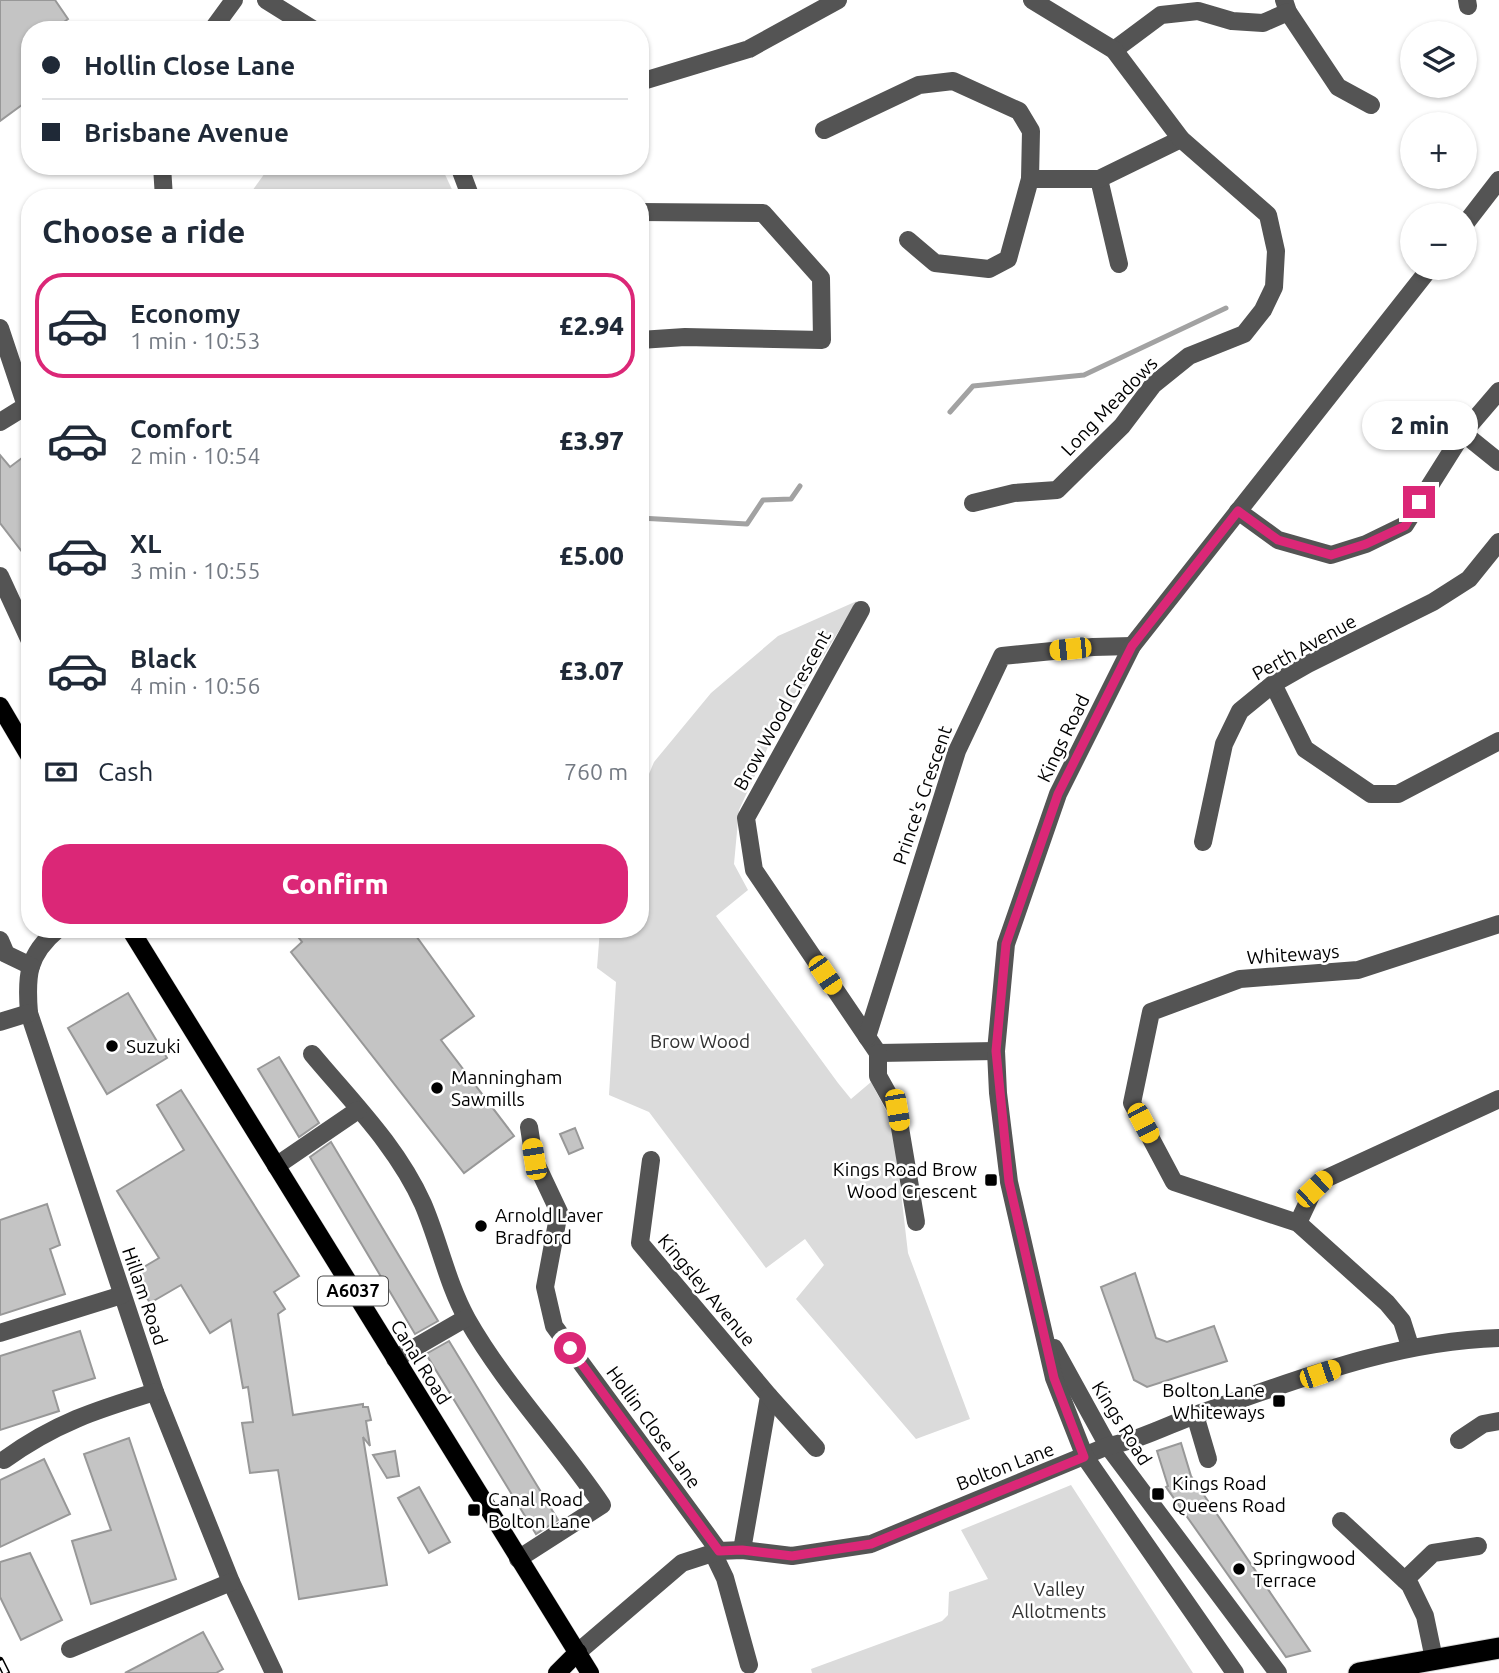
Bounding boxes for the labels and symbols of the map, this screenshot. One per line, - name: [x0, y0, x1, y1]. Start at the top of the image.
- street label: Long Meadows: [1056, 352, 1162, 460]
- callout: 2 min: [1361, 400, 1477, 449]
- route end: [1403, 486, 1435, 518]
- street label: Perth Avenue: [1248, 609, 1360, 685]
- street label: Brow Wood Crescent: [729, 626, 835, 794]
- car: [1049, 636, 1092, 662]
- street label: Kings Road: [1032, 691, 1094, 785]
- street label: Prince's Crescent: [888, 722, 956, 867]
- street label: Whiteways: [1246, 940, 1340, 968]
- car: [805, 952, 846, 998]
- park label: Brow Wood: [650, 1030, 750, 1052]
- place label: Suzuki: [126, 1035, 181, 1057]
- marker: Suzuki: [104, 1038, 120, 1054]
- place label: Manningham Sawmills: [451, 1066, 562, 1110]
- marker: Manningham Sawmills: [429, 1080, 445, 1096]
- car: [884, 1087, 911, 1133]
- car: [1124, 1100, 1163, 1146]
- car: [521, 1137, 548, 1181]
- place label: Kings Road Brow Wood Crescent: [833, 1158, 978, 1202]
- car: [1292, 1167, 1337, 1211]
- marker: Kings Road Brow Wood Crescent: [983, 1172, 999, 1188]
- place label: Arnold Laver Bradford: [495, 1204, 603, 1248]
- marker: Arnold Laver Bradford: [473, 1218, 489, 1234]
- street label: Kingsley Avenue: [654, 1229, 760, 1351]
- street label: Hillam Road: [118, 1244, 172, 1348]
- road number: A6037: [318, 1276, 388, 1306]
- street label: Canal Road: [386, 1316, 456, 1408]
- route start: [554, 1332, 586, 1364]
- car: [1297, 1357, 1344, 1391]
- street label: Hollin Close Lane: [602, 1362, 706, 1492]
- street label: Kings Road: [1088, 1377, 1156, 1469]
- place label: Bolton Lane Whiteways: [1162, 1379, 1265, 1423]
- marker: Bolton Lane Whiteways: [1271, 1393, 1287, 1409]
- street label: Bolton Lane: [953, 1437, 1057, 1495]
- place label: Kings Road Queens Road: [1172, 1472, 1286, 1516]
- marker: Kings Road Queens Road: [1150, 1486, 1166, 1502]
- place label: Canal Road Bolton Lane: [488, 1488, 591, 1532]
- marker: Canal Road Bolton Lane: [466, 1502, 482, 1518]
- place label: Springwood Terrace: [1253, 1547, 1356, 1591]
- marker: Springwood Terrace: [1231, 1561, 1247, 1577]
- park label: Valley Allotments: [1012, 1578, 1106, 1622]

